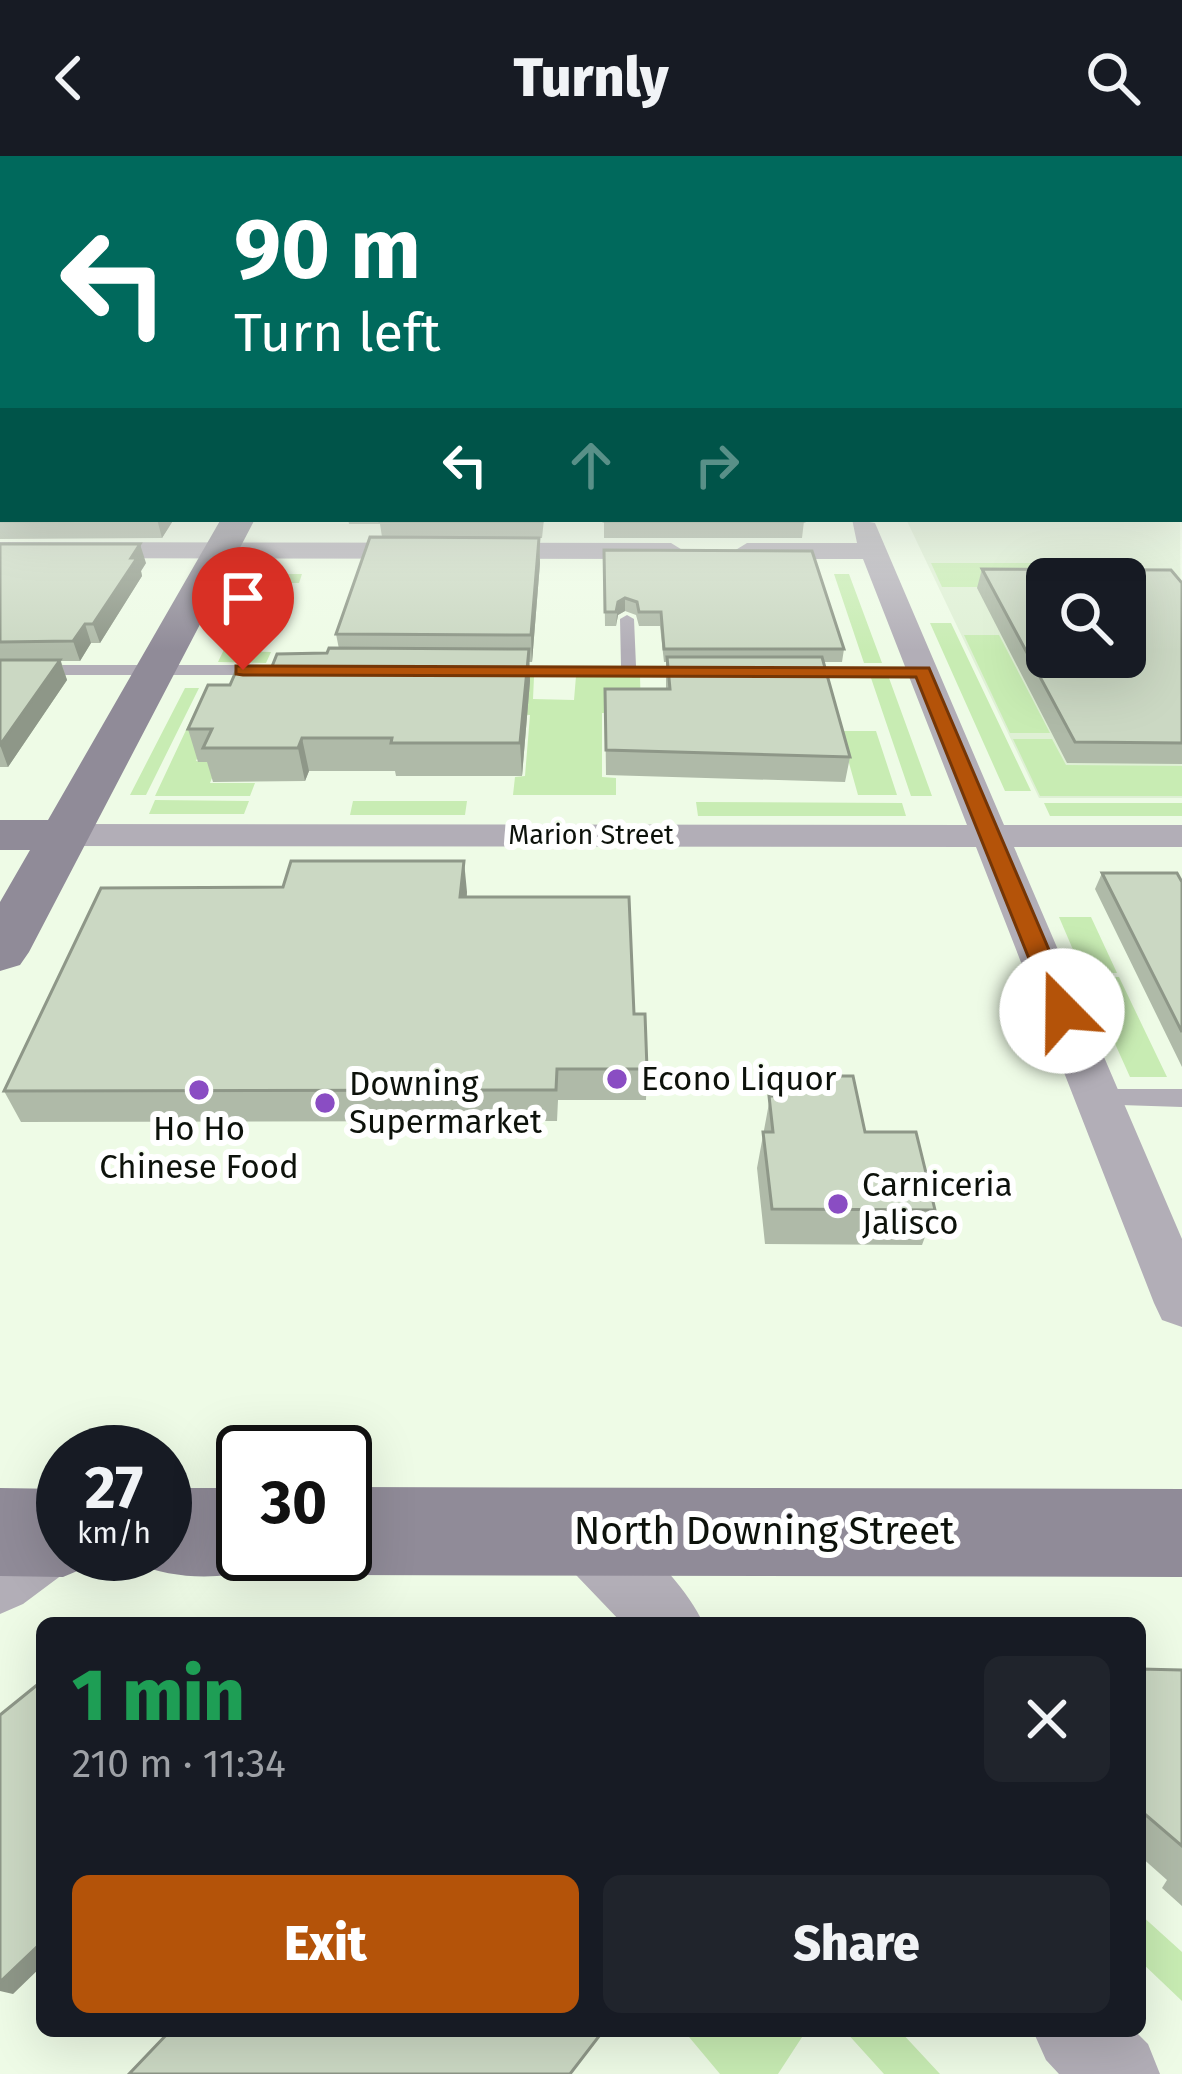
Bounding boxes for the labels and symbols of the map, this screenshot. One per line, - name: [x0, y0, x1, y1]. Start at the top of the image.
- pin: [192, 547, 294, 670]
- street label: Marion Street: [508, 819, 674, 851]
- position arrow: [999, 948, 1125, 1074]
- place label: Econo Liquor: [641, 1059, 837, 1099]
- place label: Downing Supermarket: [349, 1064, 542, 1142]
- marker: Econo Liquor: [604, 1066, 630, 1092]
- marker: Ho Ho Chinese Food: [186, 1077, 212, 1103]
- marker: Downing Supermarket: [312, 1090, 338, 1116]
- place label: Ho Ho Chinese Food: [99, 1109, 299, 1187]
- place label: Carniceria Jalisco: [862, 1165, 1013, 1243]
- marker: Carniceria Jalisco: [825, 1191, 851, 1217]
- speed limit sign: 30: [216, 1425, 372, 1581]
- street label: North Downing Street: [574, 1508, 955, 1554]

